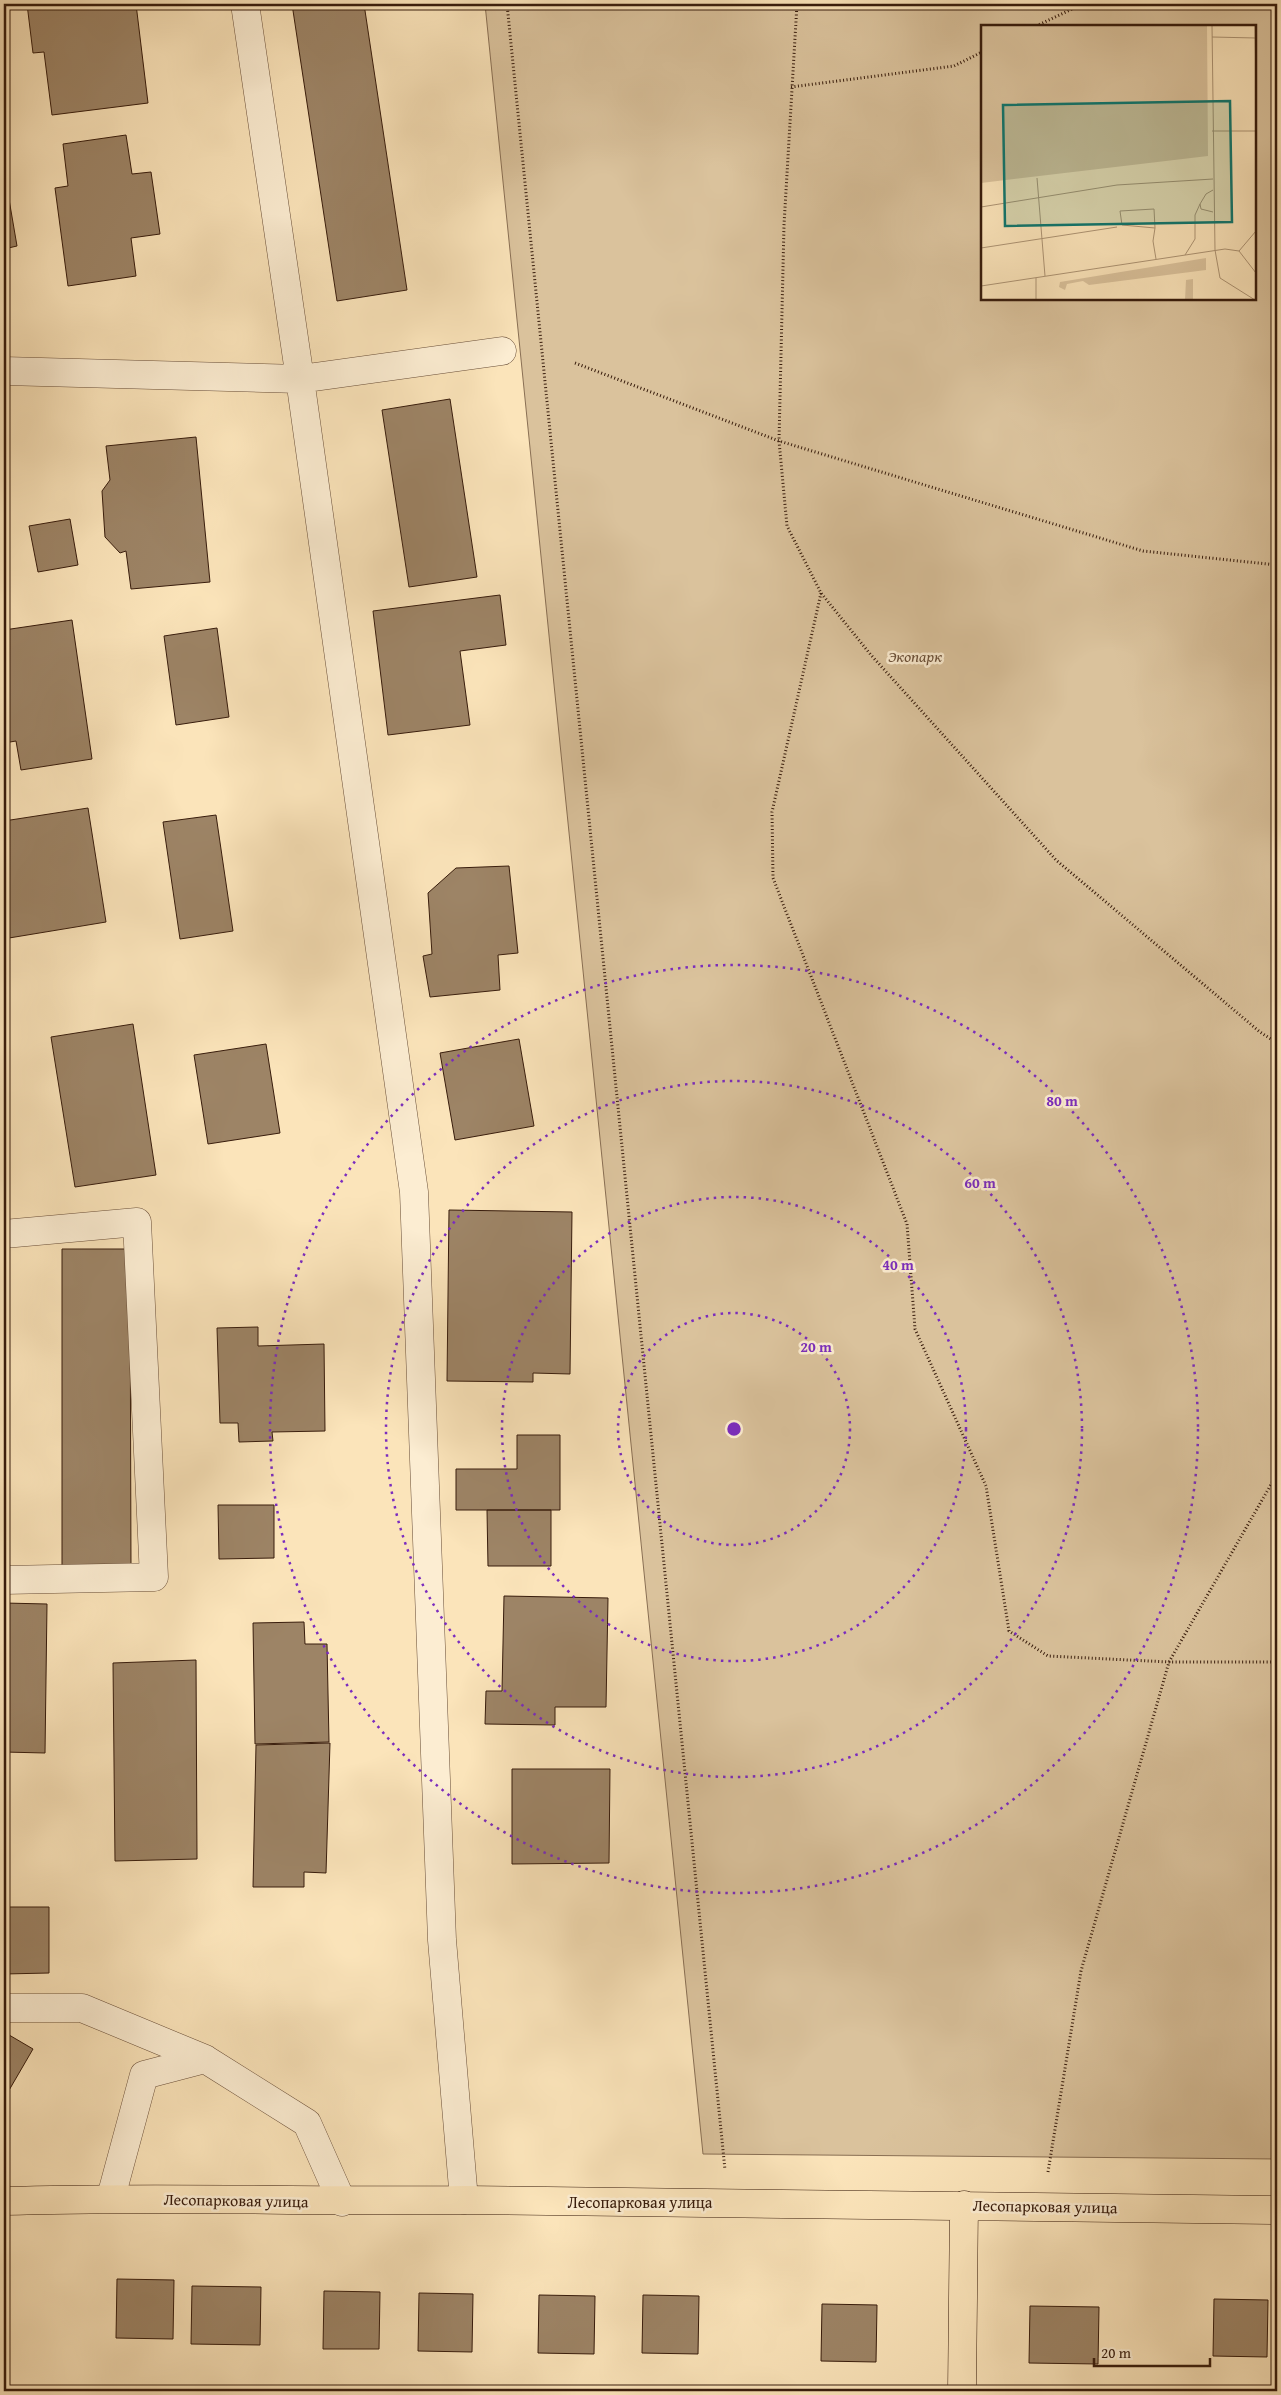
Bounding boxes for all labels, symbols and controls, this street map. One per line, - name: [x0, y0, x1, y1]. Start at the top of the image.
- inset map: [981, 25, 1256, 300]
- park label: Экопарк: [888, 644, 942, 668]
- text: 80 m: [1046, 1090, 1078, 1111]
- text: 60 m: [964, 1172, 996, 1193]
- text: 40 m: [882, 1254, 914, 1275]
- text: 20 m: [800, 1336, 832, 1357]
- centre of rings: [725, 1420, 743, 1438]
- street label: Лесопарковая улица: [163, 2187, 309, 2213]
- street label: Лесопарковая улица: [568, 2190, 713, 2214]
- street label: Лесопарковая улица: [972, 2193, 1118, 2219]
- scale bar: [1094, 2335, 1210, 2367]
- text: 20 m: [1101, 2342, 1132, 2363]

